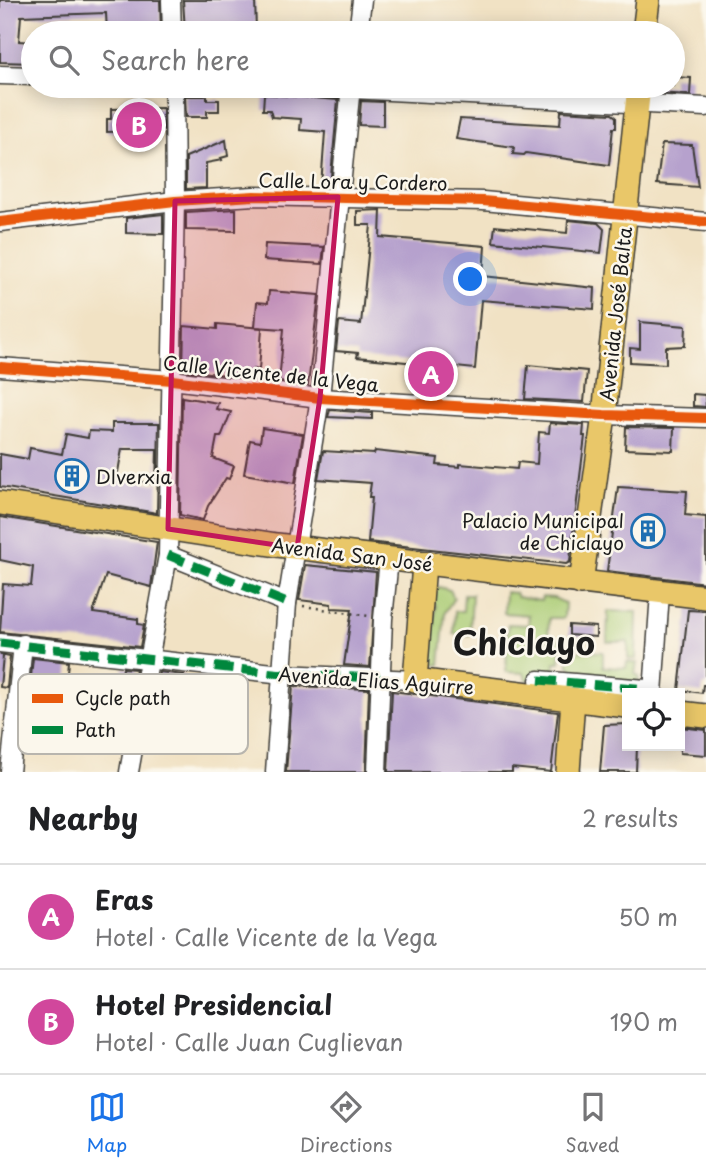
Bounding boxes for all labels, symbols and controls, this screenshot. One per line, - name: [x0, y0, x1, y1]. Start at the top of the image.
- search box: [21, 21, 685, 98]
- text: Search here: [101, 40, 250, 79]
- icon: search: [45, 41, 83, 79]
- pin: B: [116, 99, 162, 151]
- street label: Calle Lora y Cordero: [258, 165, 448, 197]
- street label: Avenida José Balta: [592, 225, 638, 403]
- your location: [453, 262, 487, 296]
- street label: Calle Vicente de la Vega: [162, 348, 381, 398]
- pin: A: [408, 348, 454, 400]
- building icon: DIverxia: [53, 457, 91, 495]
- place label: DIverxia: [96, 462, 172, 490]
- place label: Palacio Municipal de Chiclayo: [462, 506, 624, 556]
- building icon: Palacio Municipal de Chiclayo: [629, 512, 667, 550]
- street label: Avenida San José: [270, 530, 434, 578]
- district label: Chiclayo: [453, 616, 595, 666]
- street label: Avenida Elias Aguirre: [277, 659, 475, 701]
- legend: [18, 674, 248, 754]
- text: Cycle path: [75, 683, 171, 711]
- map controls: [622, 688, 685, 751]
- button: locate: [622, 688, 685, 751]
- text: Path: [75, 715, 116, 743]
- text: Nearby: [28, 795, 138, 840]
- text: 2 results: [582, 800, 678, 835]
- text: Eras: [95, 880, 154, 919]
- text: A: [42, 899, 60, 934]
- text: 50 m: [618, 899, 678, 934]
- text: Hotel · Calle Vicente de la Vega: [95, 919, 437, 954]
- text: Hotel Presidencial: [95, 985, 332, 1024]
- text: B: [43, 1004, 59, 1039]
- text: 190 m: [610, 1004, 678, 1039]
- text: Hotel · Calle Juan Cuglievan: [95, 1024, 403, 1059]
- tab: Map: [87, 1088, 127, 1158]
- tab: Directions: [300, 1088, 393, 1158]
- tab: Saved: [566, 1088, 619, 1158]

